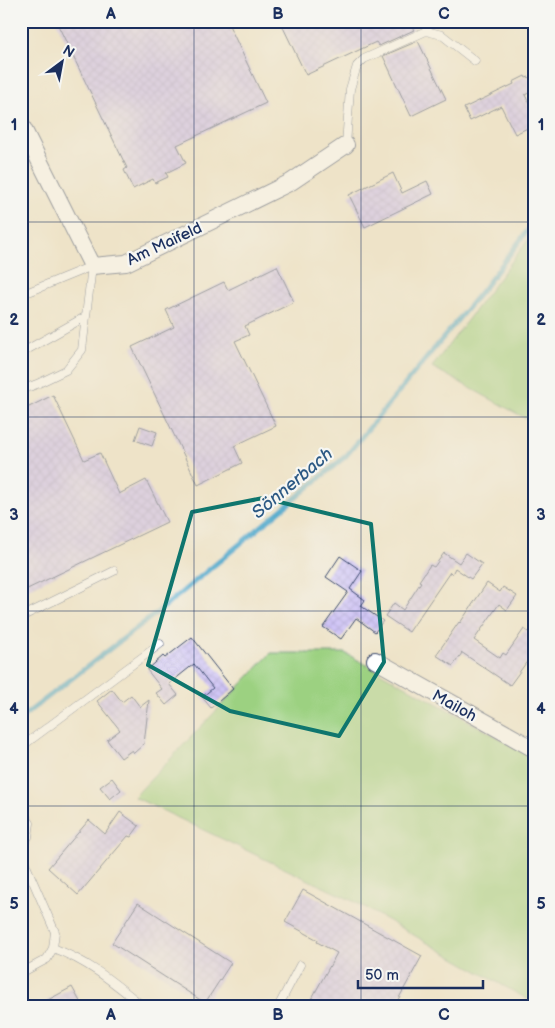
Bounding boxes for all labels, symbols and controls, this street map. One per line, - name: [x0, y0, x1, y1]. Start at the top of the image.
- text: A: [105, 5, 116, 24]
- text: B: [272, 5, 284, 24]
- text: C: [438, 5, 450, 24]
- north arrow: [38, 38, 88, 88]
- text: N: [60, 41, 78, 61]
- text: 1: [11, 116, 17, 135]
- text: 1: [538, 116, 544, 135]
- street label: Am Maifeld: [124, 219, 205, 270]
- text: 2: [9, 311, 19, 330]
- text: 2: [536, 311, 546, 330]
- water label: Sönnerbach: [248, 443, 337, 523]
- text: 3: [9, 506, 19, 525]
- text: 3: [536, 506, 546, 525]
- street label: Mailoh: [429, 686, 480, 726]
- text: 4: [9, 700, 19, 719]
- text: 4: [536, 700, 546, 719]
- text: 5: [9, 895, 19, 914]
- text: 5: [536, 895, 546, 914]
- scale bar: [358, 958, 482, 990]
- text: 50 m: [365, 966, 399, 985]
- text: A: [105, 1006, 116, 1025]
- text: B: [272, 1006, 284, 1025]
- text: C: [438, 1006, 450, 1025]

